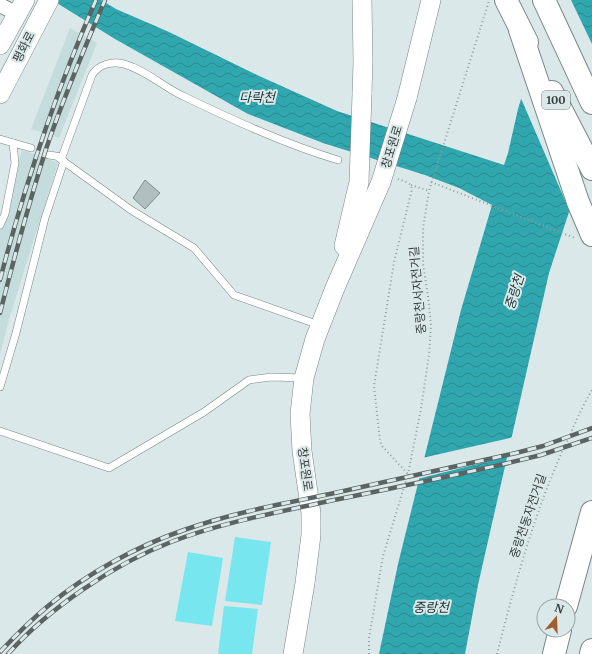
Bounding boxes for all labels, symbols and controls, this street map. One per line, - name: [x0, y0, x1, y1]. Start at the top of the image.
- street label: 평화로: [9, 29, 38, 65]
- water label: 다락천: [239, 89, 276, 106]
- road number: 100: [542, 91, 570, 109]
- street label: 창포원로: [378, 124, 405, 170]
- street label: 중랑천서자전거길: [406, 245, 429, 335]
- water label: 중랑천: [501, 272, 528, 312]
- street label: 창포원로: [295, 446, 316, 492]
- street label: 중랑천동자전거길: [506, 472, 549, 560]
- north arrow: [536, 598, 576, 638]
- water label: 중랑천: [413, 599, 450, 616]
- text: N: [553, 601, 566, 617]

